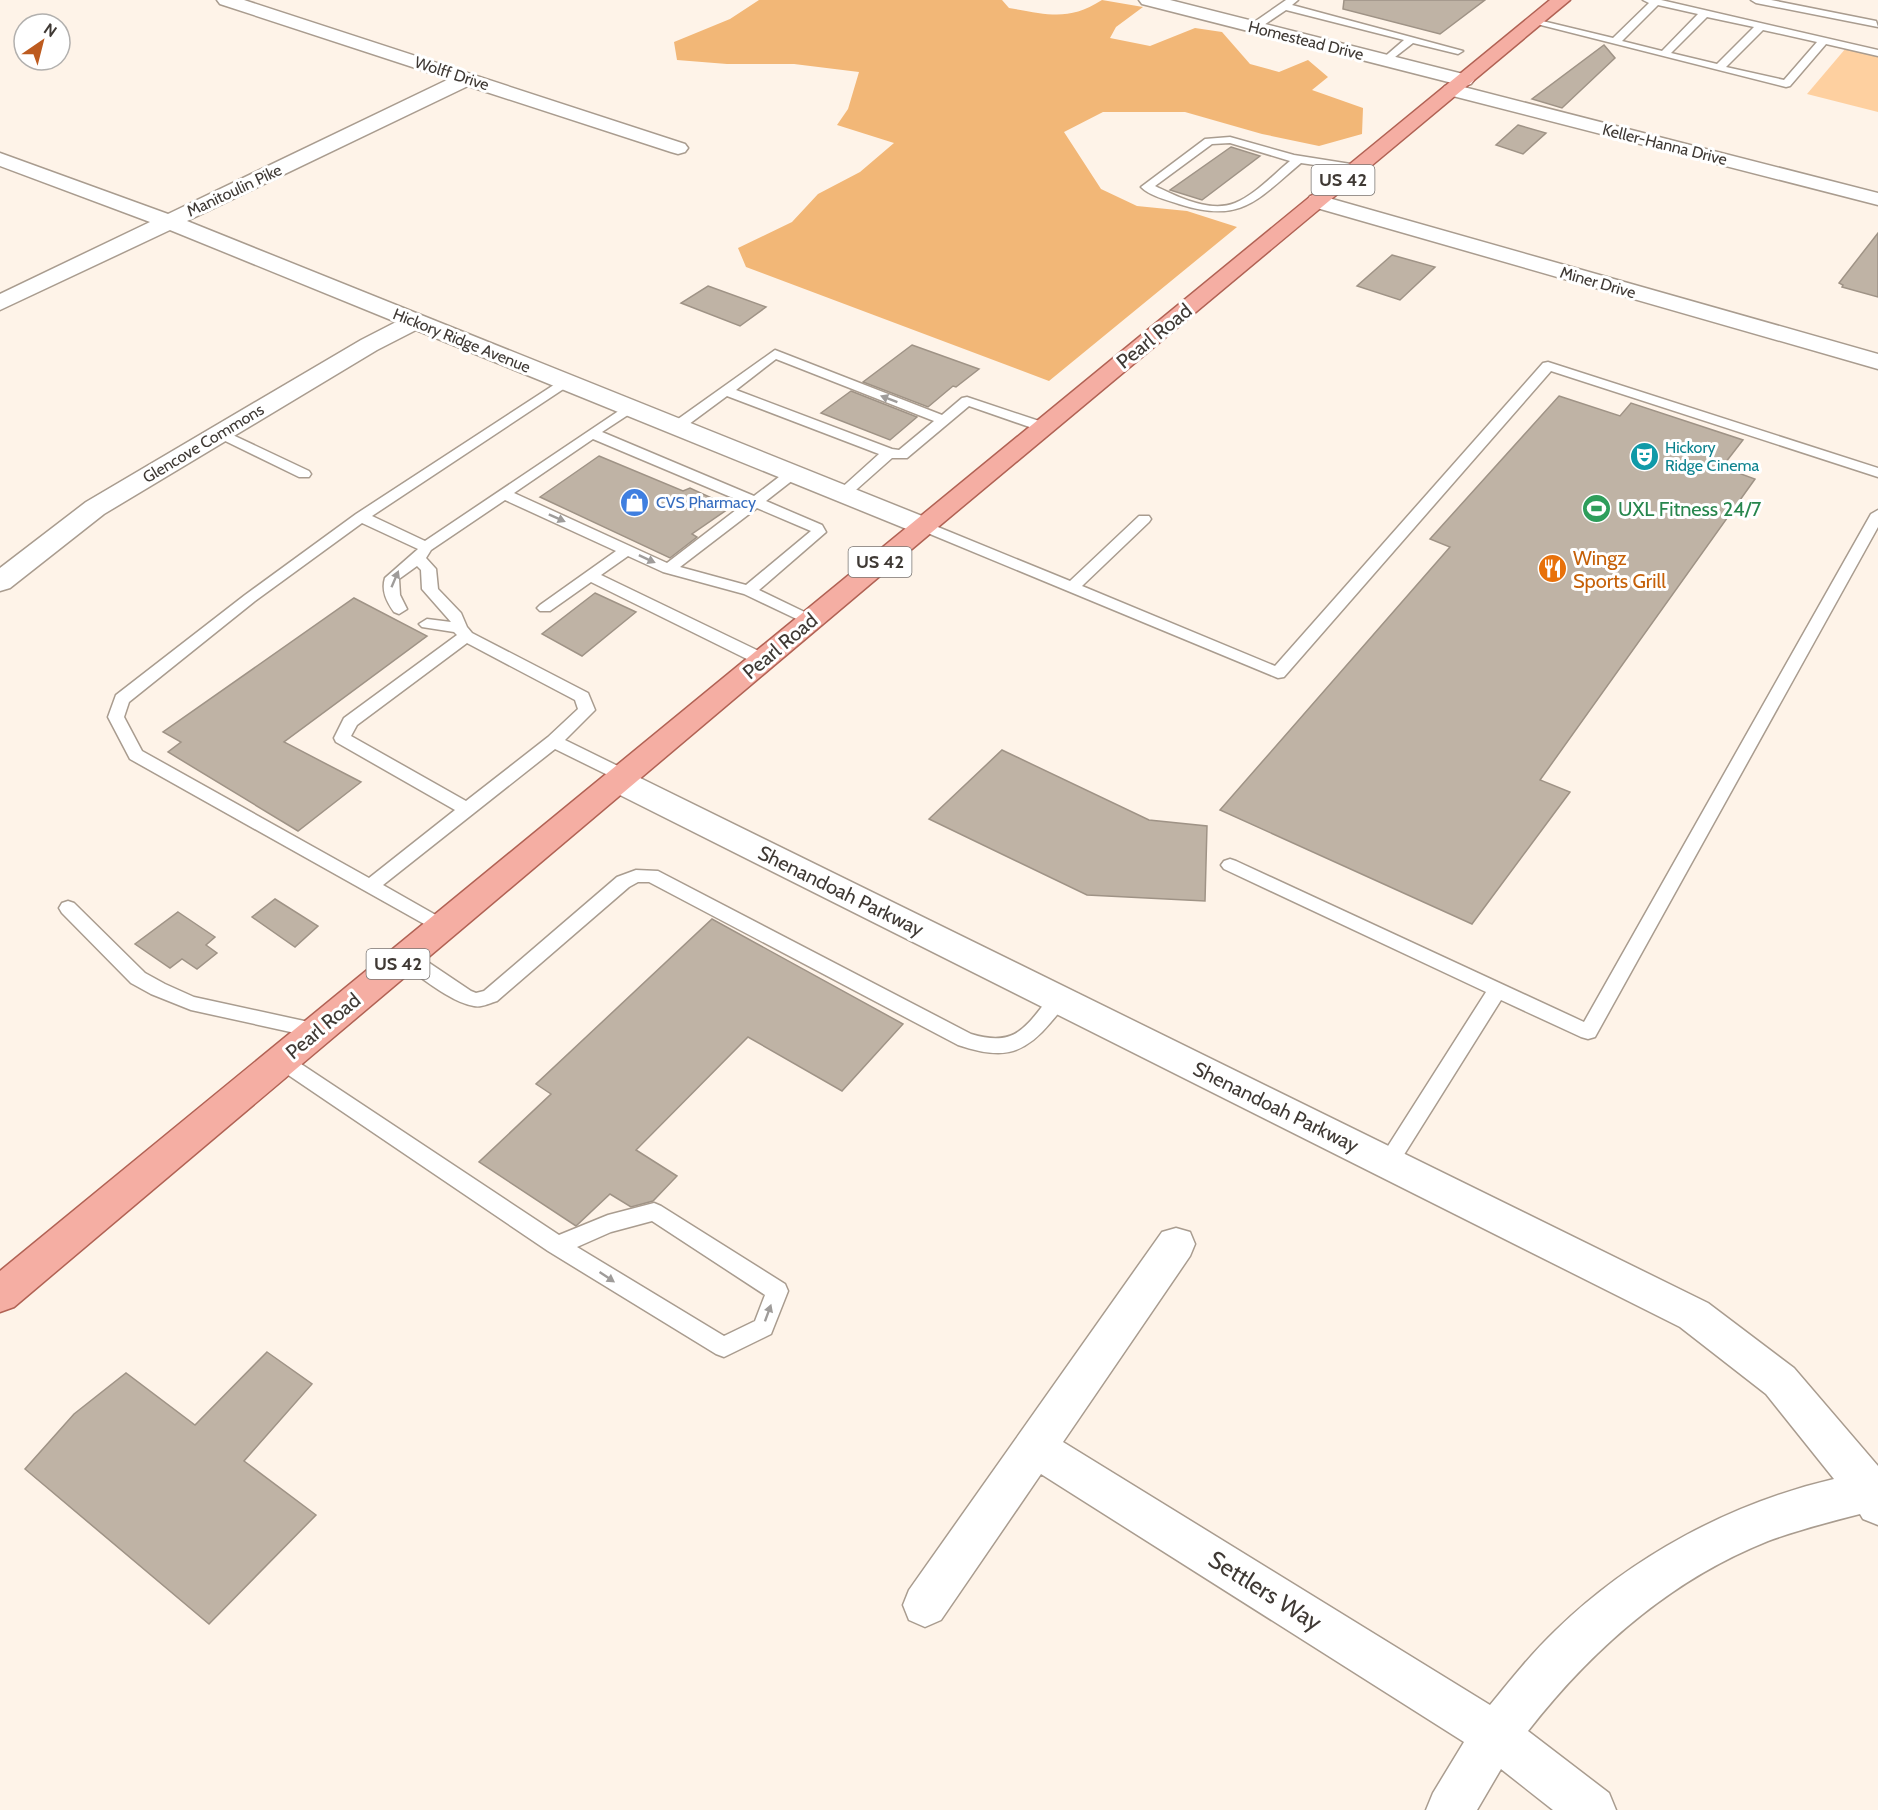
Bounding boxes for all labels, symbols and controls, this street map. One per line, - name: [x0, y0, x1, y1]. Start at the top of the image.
- north arrow: [12, 12, 72, 72]
- street label: Homestead Drive: [1246, 17, 1366, 64]
- text: N: [40, 19, 60, 41]
- street label: Wolff Drive: [412, 53, 491, 94]
- street label: Keller-Hanna Drive: [1601, 120, 1729, 169]
- street label: Manitoulin Pike: [184, 160, 285, 221]
- road number: US 42: [1312, 165, 1374, 195]
- street label: Miner Drive: [1558, 263, 1638, 302]
- street label: Pearl Road: [1111, 298, 1197, 374]
- street label: Hickory Ridge Avenue: [390, 304, 533, 377]
- one-way arrow: [880, 394, 898, 403]
- street label: Glencove Commons: [139, 400, 267, 487]
- place label: Hickory Ridge Cinema: [1665, 438, 1759, 475]
- theatre icon: Hickory Ridge Cinema: [1628, 440, 1660, 472]
- shop icon: CVS Pharmacy: [619, 486, 651, 518]
- place label: CVS Pharmacy: [656, 493, 756, 512]
- sports icon: UXL Fitness 24/7: [1581, 493, 1613, 525]
- place label: UXL Fitness 24/7: [1618, 497, 1761, 521]
- one-way arrow: [548, 513, 565, 522]
- place label: Wingz Sports Grill: [1573, 546, 1666, 593]
- road number: US 42: [848, 547, 912, 577]
- restaurant icon: Wingz Sports Grill: [1536, 553, 1568, 585]
- one-way arrow: [639, 555, 656, 564]
- one-way arrow: [389, 570, 399, 588]
- street label: Pearl Road: [738, 608, 822, 684]
- street label: Shenandoah Parkway: [754, 840, 928, 942]
- road number: US 42: [366, 949, 430, 979]
- street label: Pearl Road: [281, 988, 365, 1064]
- street label: Shenandoah Parkway: [1189, 1056, 1363, 1158]
- one-way arrow: [598, 1271, 614, 1283]
- one-way arrow: [764, 1304, 774, 1322]
- street label: Settlers Way: [1203, 1544, 1327, 1637]

